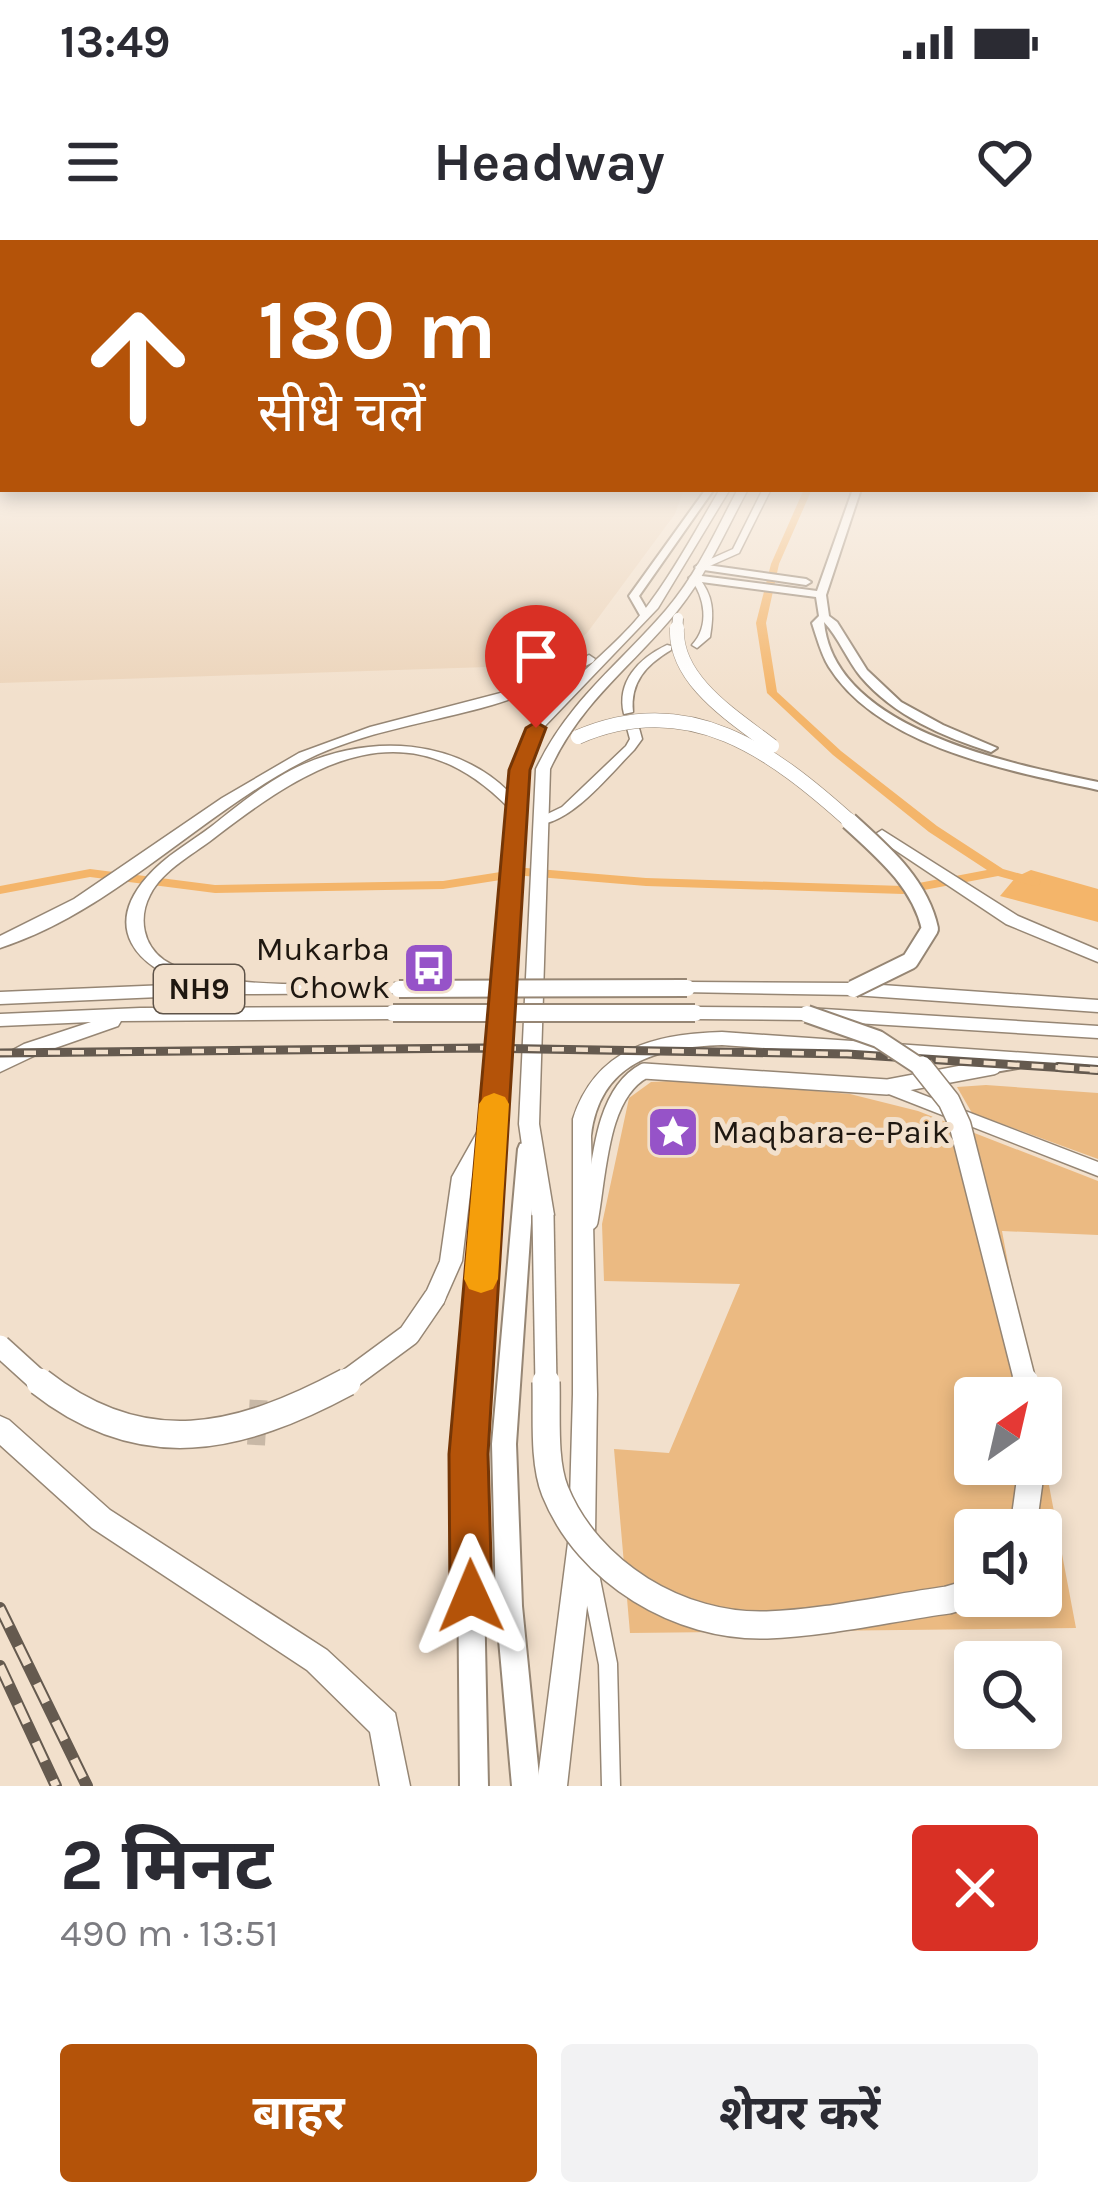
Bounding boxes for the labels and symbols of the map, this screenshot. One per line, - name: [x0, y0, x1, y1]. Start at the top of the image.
- pin: [485, 605, 587, 728]
- place label: Mukarba Chowk: [256, 930, 390, 1006]
- bus stop icon: Mukarba Chowk: [401, 940, 457, 996]
- road number: NH9: [154, 965, 244, 1013]
- place icon: Maqbara-e-Paik: [645, 1104, 701, 1160]
- place label: Maqbara-e-Paik: [712, 1113, 950, 1151]
- north arrow: [954, 1377, 1062, 1485]
- position arrow: [408, 1533, 534, 1659]

